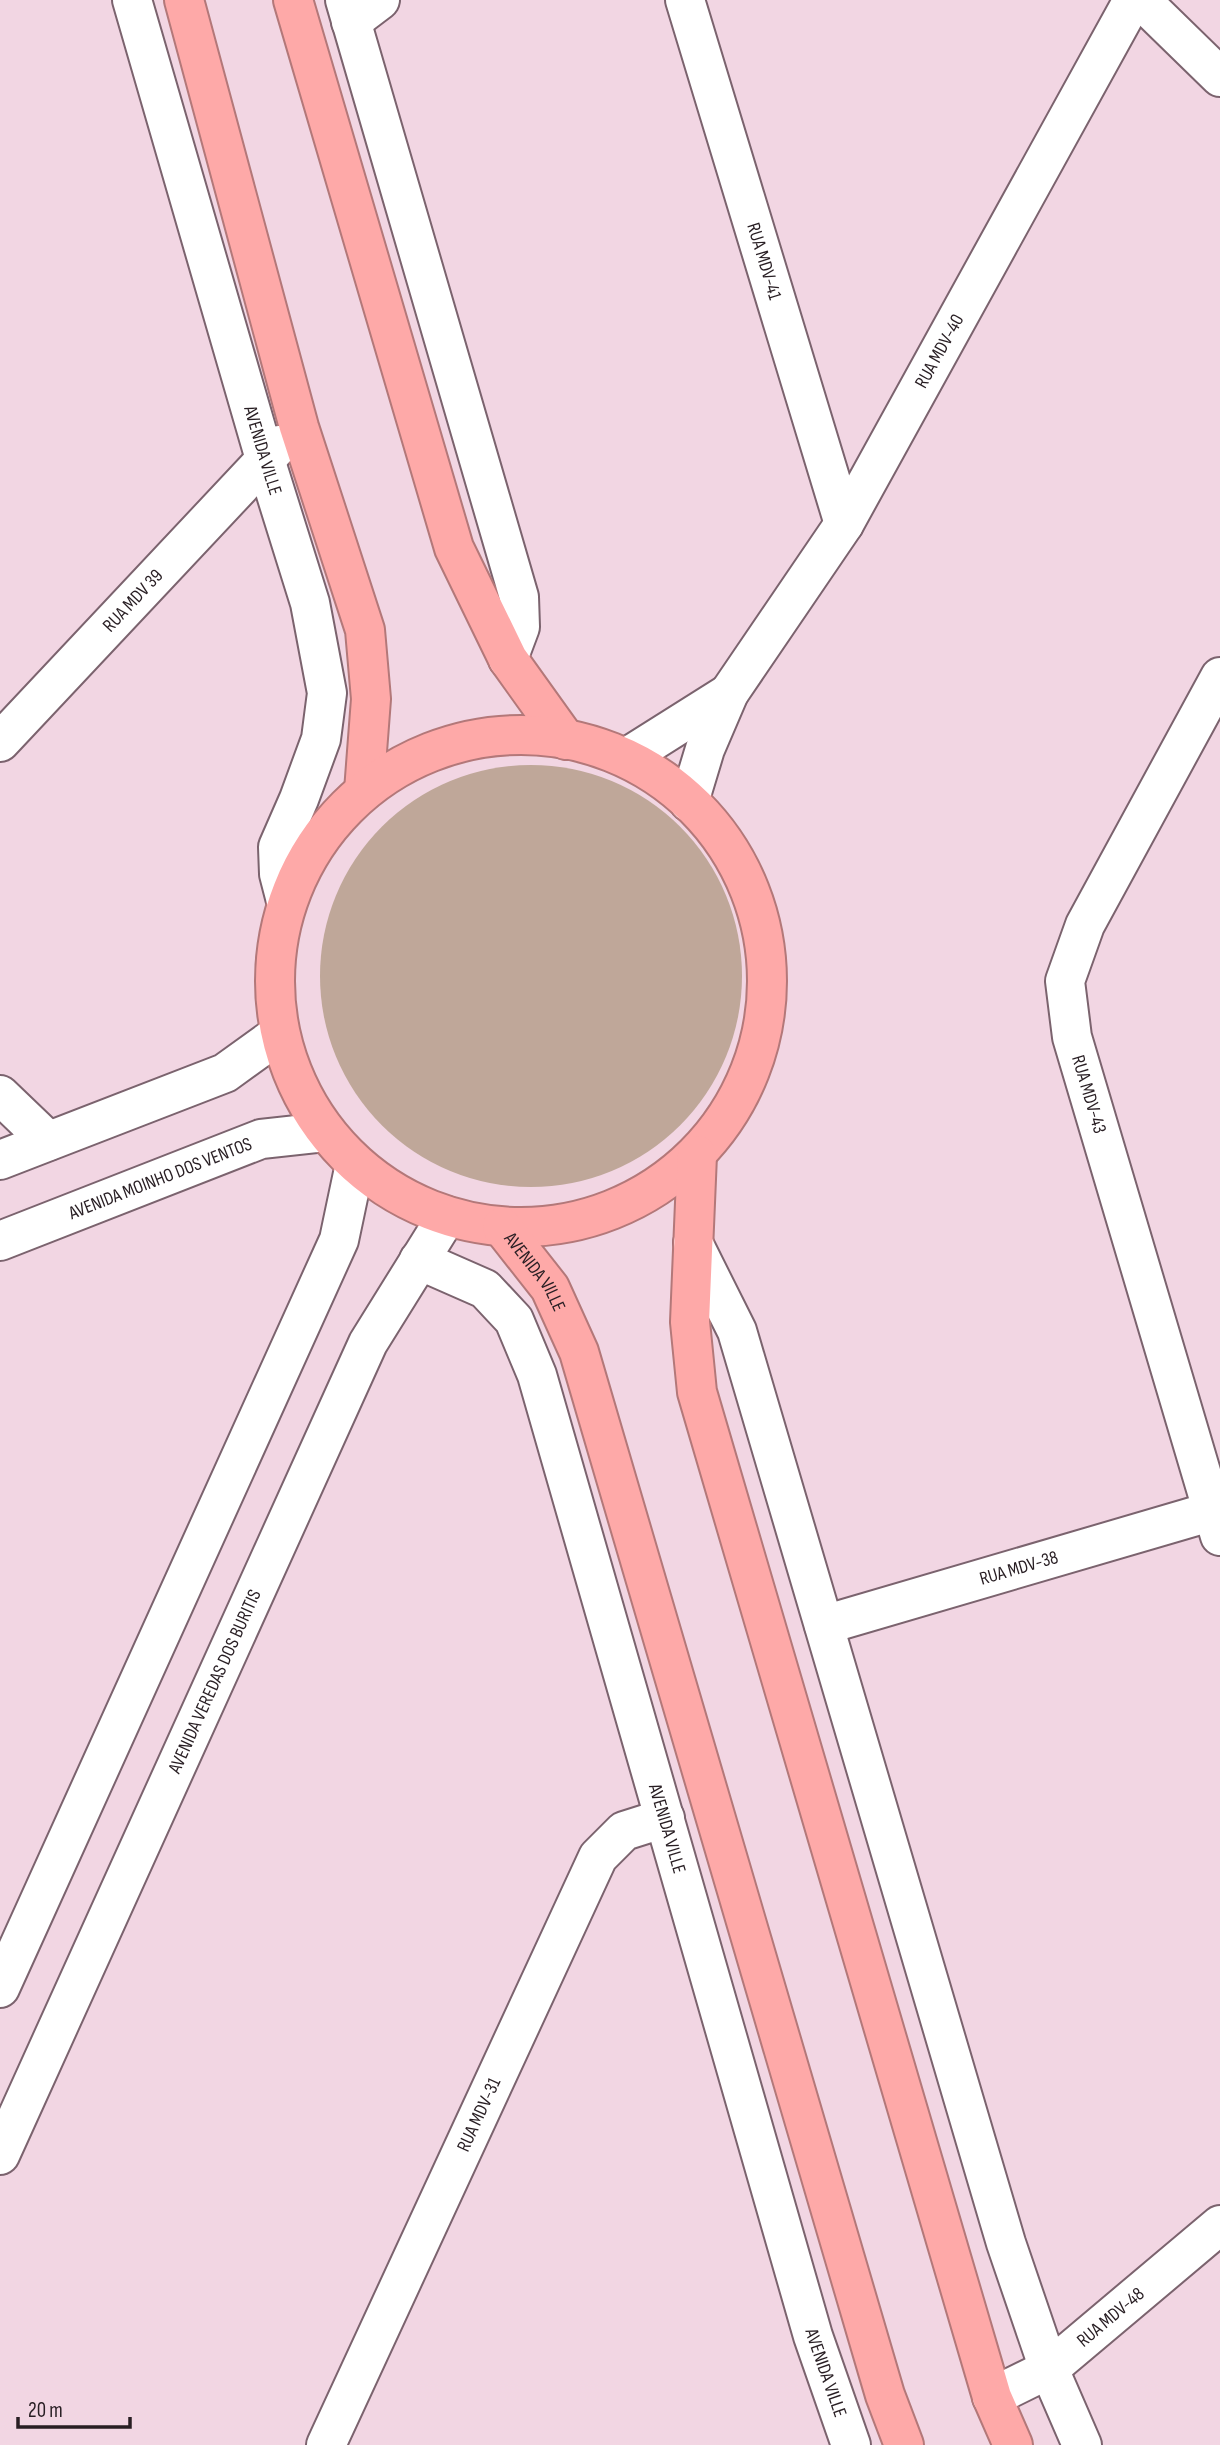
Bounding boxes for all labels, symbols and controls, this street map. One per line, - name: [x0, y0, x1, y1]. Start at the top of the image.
- street label: RUA MDV-41: [742, 220, 787, 303]
- street label: RUA MDV-40: [910, 310, 969, 392]
- street label: AVENIDA VILLE: [238, 402, 287, 498]
- street label: RUA MDV 39: [98, 564, 168, 637]
- street label: RUA MDV-43: [1067, 1052, 1111, 1136]
- street label: AVENIDA MOINHO DOS VENTOS: [64, 1132, 255, 1225]
- street label: AVENIDA VILLE: [498, 1227, 571, 1315]
- street label: RUA MDV-38: [977, 1545, 1061, 1590]
- street label: AVENIDA VEREDAS DOS BURITIS: [163, 1586, 266, 1778]
- street label: AVENIDA VILLE: [643, 1780, 691, 1876]
- street label: RUA MDV-31: [452, 2074, 506, 2155]
- street label: RUA MDV-48: [1072, 2282, 1149, 2352]
- street label: AVENIDA VILLE: [800, 2325, 852, 2420]
- scale bar: [18, 2386, 130, 2430]
- text: 20 m: [28, 2398, 63, 2423]

